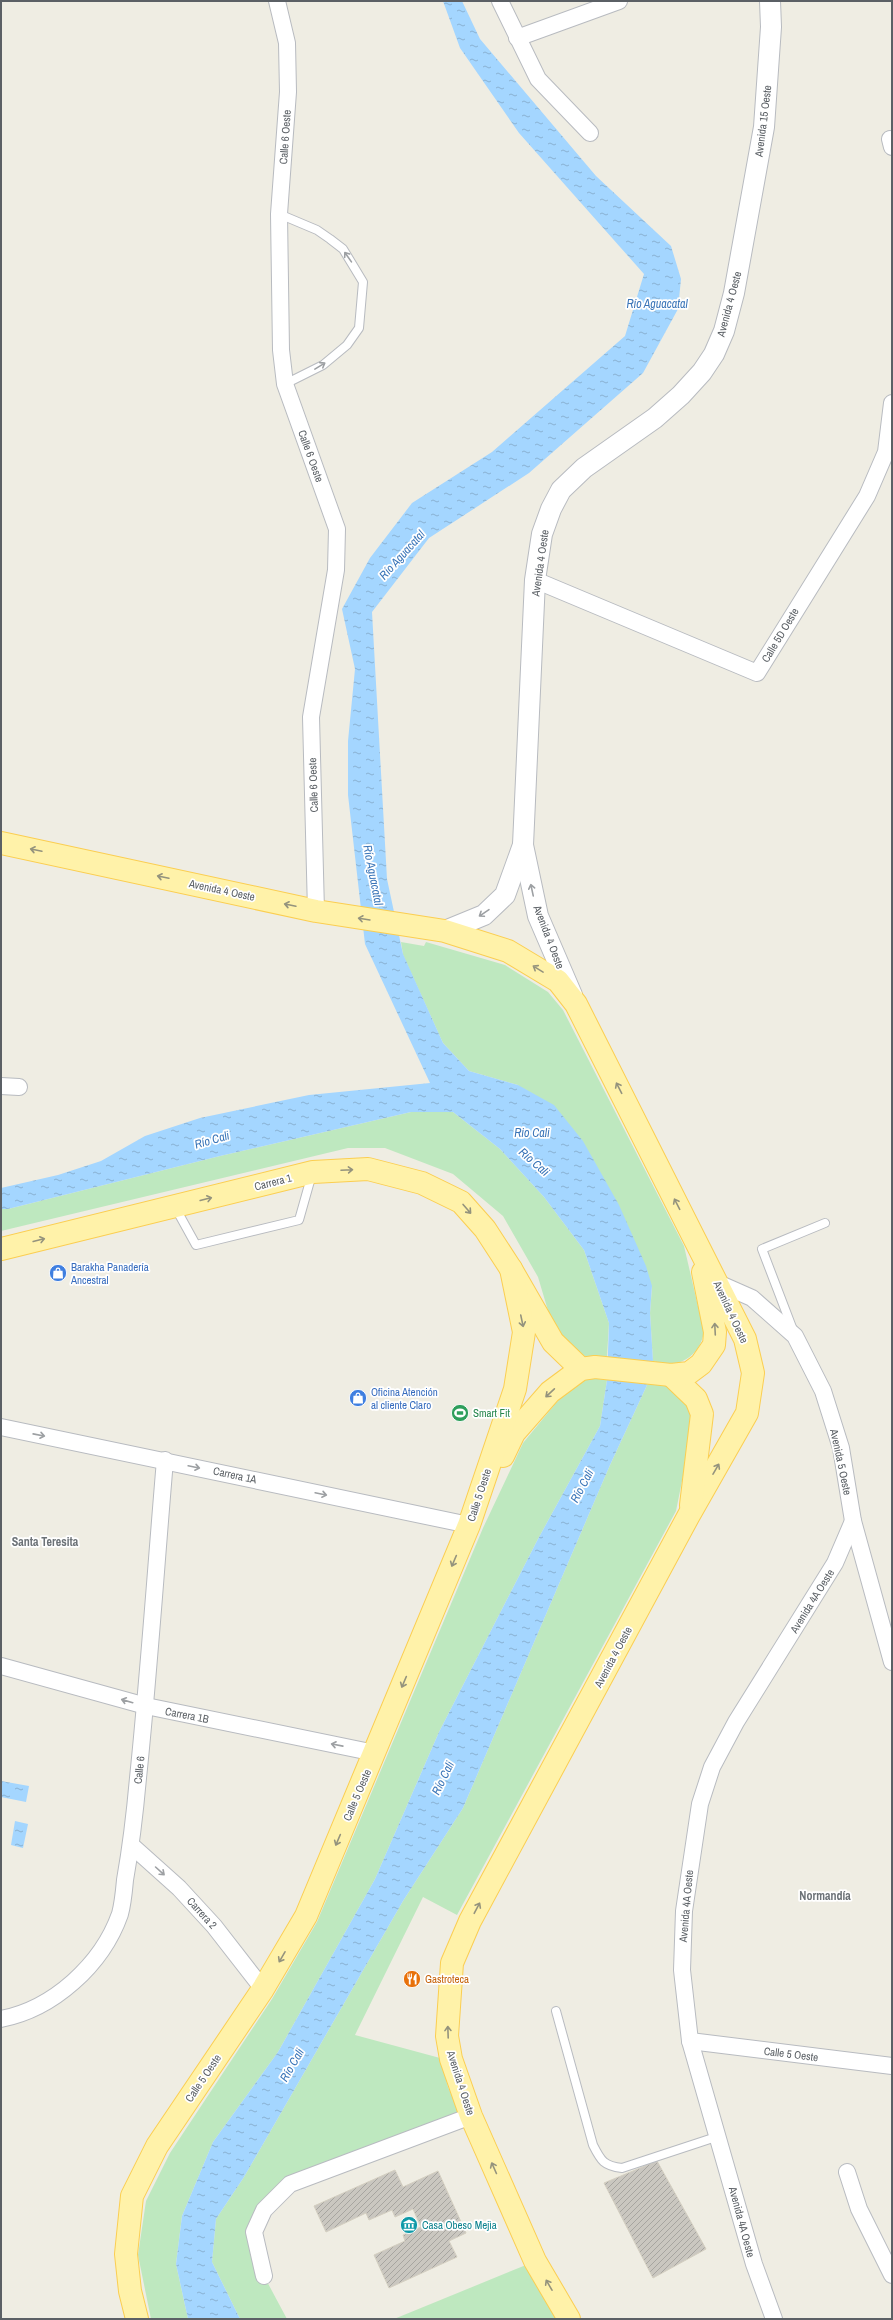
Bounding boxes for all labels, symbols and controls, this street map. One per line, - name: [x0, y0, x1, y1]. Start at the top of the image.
- street label: Avenida 15 Oeste: [752, 84, 774, 159]
- street label: Calle 6 Oeste: [276, 109, 294, 165]
- one-way arrow: [344, 252, 352, 263]
- street label: Avenida 4 Oeste: [713, 270, 744, 339]
- water label: Río Aguacatal: [626, 296, 688, 312]
- one-way arrow: [314, 362, 326, 370]
- street label: Calle 6 Oeste: [295, 428, 327, 484]
- water label: Río Aguacatal: [376, 526, 429, 583]
- street label: Avenida 4 Oeste: [528, 529, 552, 598]
- street label: Calle 5D Oeste: [758, 605, 802, 665]
- street label: Calle 6 Oeste: [305, 757, 321, 813]
- water label: Río Aguacatal: [359, 843, 387, 907]
- one-way arrow: [29, 846, 42, 854]
- one-way arrow: [157, 873, 170, 881]
- street label: Avenida 4 Oeste: [187, 876, 256, 904]
- one-way arrow: [528, 884, 536, 897]
- one-way arrow: [284, 900, 297, 908]
- street label: Avenida 4 Oeste: [530, 902, 568, 971]
- one-way arrow: [479, 909, 490, 918]
- one-way arrow: [358, 915, 371, 923]
- one-way arrow: [532, 964, 544, 972]
- one-way arrow: [614, 1082, 622, 1094]
- water label: Rio Cali: [514, 1125, 550, 1141]
- water label: Río Cali: [193, 1127, 232, 1153]
- water label: Río Cali: [515, 1144, 553, 1180]
- one-way arrow: [340, 1166, 353, 1174]
- street label: Carrera 1: [253, 1171, 293, 1193]
- one-way arrow: [199, 1194, 212, 1202]
- one-way arrow: [673, 1198, 680, 1210]
- one-way arrow: [463, 1203, 472, 1214]
- one-way arrow: [32, 1236, 45, 1243]
- place label: Barakha Panadería Ancestral: [70, 1260, 149, 1287]
- shop icon: Barakha Panadería Ancestral: [48, 1263, 68, 1283]
- street label: Avenida 4 Oeste: [710, 1278, 752, 1345]
- one-way arrow: [518, 1314, 526, 1327]
- one-way arrow: [711, 1323, 718, 1336]
- place label: Oficina Atención al cliente Claro: [371, 1385, 438, 1412]
- shop icon: Oficina Atención al cliente Claro: [348, 1388, 368, 1408]
- one-way arrow: [545, 1388, 556, 1397]
- sports icon: Smart Fit: [450, 1403, 470, 1423]
- place label: Smart Fit: [473, 1406, 511, 1420]
- street label: Avenida 5 Oeste: [827, 1427, 855, 1496]
- one-way arrow: [32, 1431, 45, 1439]
- one-way arrow: [187, 1463, 200, 1471]
- one-way arrow: [713, 1463, 721, 1475]
- street label: Carrera 1A: [212, 1464, 259, 1487]
- water label: Río Cali: [567, 1466, 598, 1505]
- street label: Calle 5 Oeste: [464, 1467, 494, 1523]
- one-way arrow: [314, 1490, 327, 1498]
- district label: Santa Teresita: [12, 1534, 79, 1550]
- one-way arrow: [450, 1555, 457, 1567]
- street label: Avenida 4A Oeste: [786, 1567, 837, 1636]
- street label: Avenida 4 Oeste: [591, 1624, 635, 1691]
- one-way arrow: [400, 1675, 408, 1687]
- one-way arrow: [121, 1697, 134, 1704]
- street label: Carrera 1B: [164, 1704, 210, 1726]
- one-way arrow: [330, 1741, 343, 1749]
- street label: Calle 6: [131, 1755, 147, 1785]
- water label: Río Cali: [428, 1758, 458, 1797]
- street label: Calle 5 Oeste: [340, 1767, 374, 1823]
- one-way arrow: [334, 1834, 341, 1846]
- one-way arrow: [155, 1866, 165, 1876]
- street label: Avenida 4A Oeste: [676, 1869, 696, 1944]
- district label: Normandía: [799, 1888, 851, 1904]
- street label: Carrera 2: [184, 1894, 220, 1932]
- one-way arrow: [474, 1902, 481, 1914]
- one-way arrow: [278, 1951, 286, 1963]
- restaurant icon: Gastroteca: [402, 1969, 422, 1989]
- place label: Gastroteca: [425, 1972, 469, 1986]
- one-way arrow: [444, 2026, 451, 2039]
- street label: Calle 5 Oeste: [763, 2044, 819, 2064]
- water label: Río Cali: [276, 2045, 308, 2084]
- street label: Avenida 4 Oeste: [444, 2048, 478, 2117]
- street label: Calle 5 Oeste: [182, 2051, 224, 2105]
- one-way arrow: [490, 2162, 497, 2174]
- street label: Avenida 4A Oeste: [726, 2184, 758, 2259]
- museum icon: Casa Obeso Mejìa: [399, 2215, 419, 2235]
- place label: Casa Obeso Mejìa: [422, 2218, 497, 2232]
- one-way arrow: [545, 2279, 553, 2291]

